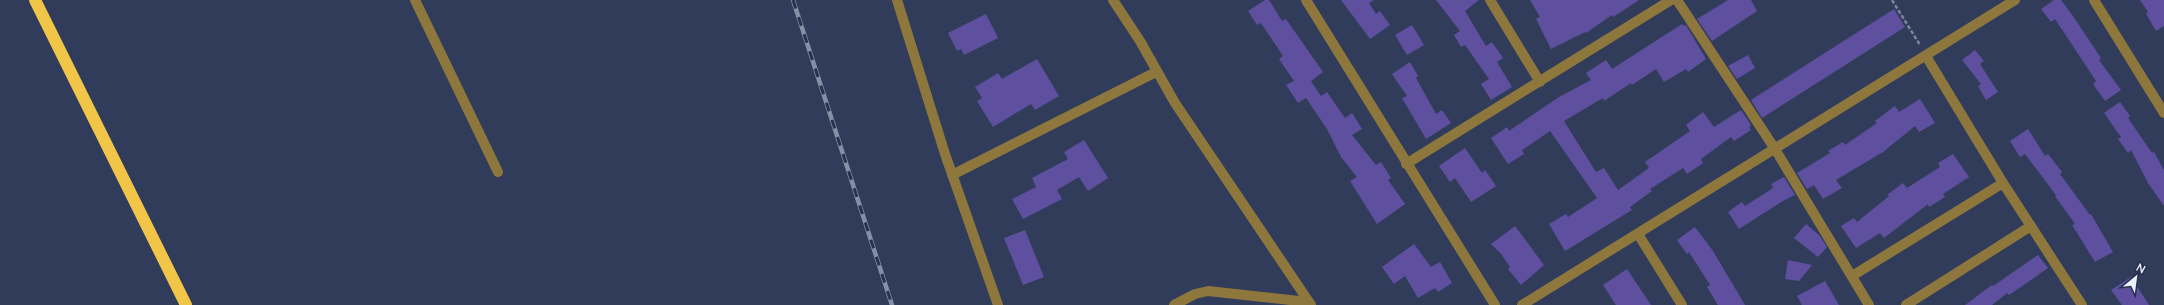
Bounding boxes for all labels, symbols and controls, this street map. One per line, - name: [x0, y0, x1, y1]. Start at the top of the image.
- north arrow: [2116, 257, 2156, 297]
- text: N: [2134, 260, 2148, 276]

